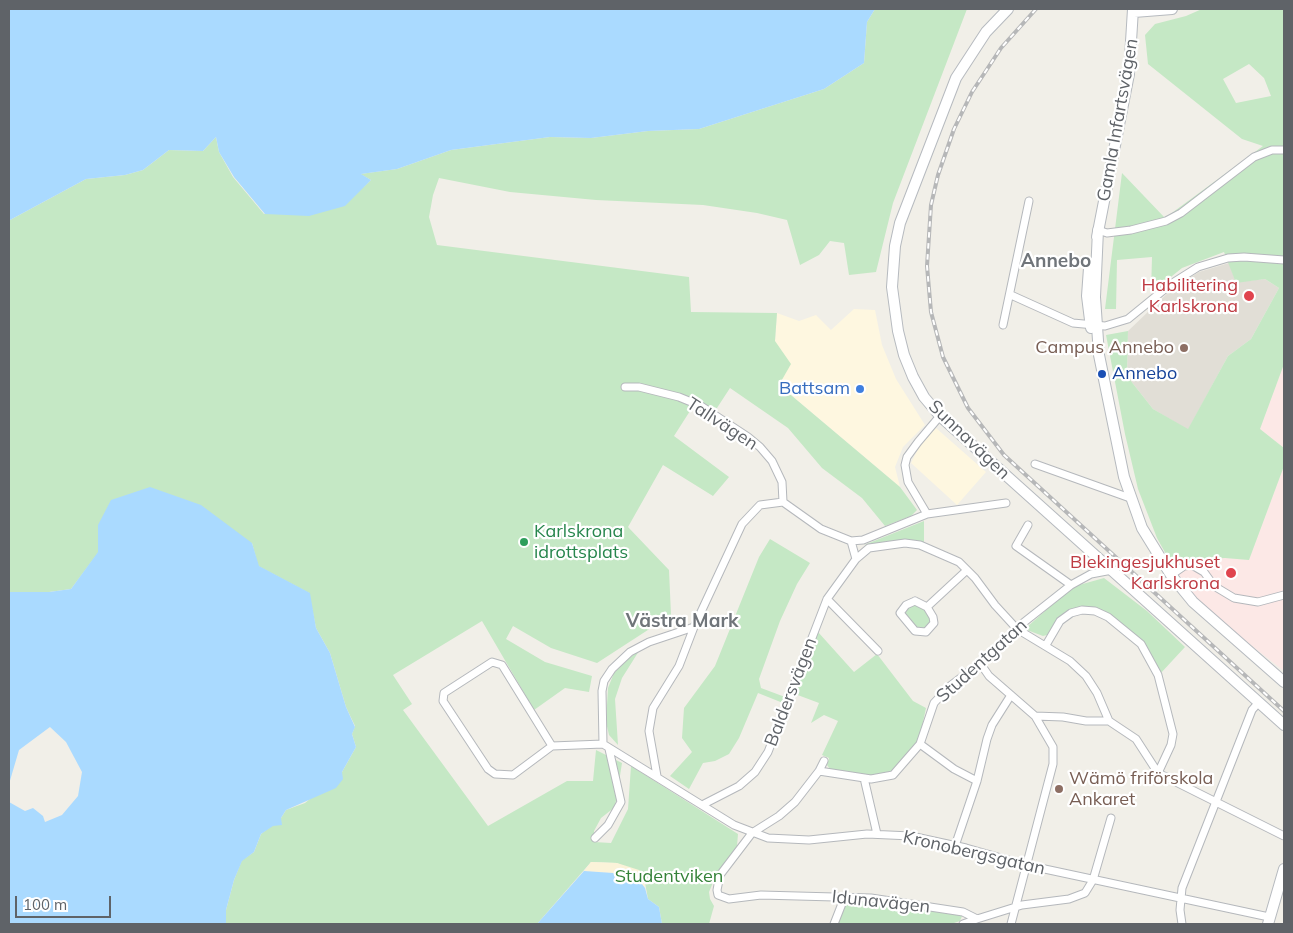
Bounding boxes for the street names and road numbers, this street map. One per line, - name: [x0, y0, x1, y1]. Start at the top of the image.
- street label: Gamla Infartsvägen: [1093, 37, 1143, 203]
- street label: Tallvägen: [682, 393, 762, 455]
- street label: Sunnavägen: [924, 396, 1014, 484]
- street label: Studentgatan: [932, 615, 1032, 707]
- street label: Baldersvägen: [760, 635, 822, 749]
- street label: Kronobergsgatan: [901, 826, 1047, 880]
- street label: Idunavägen: [831, 886, 931, 918]

